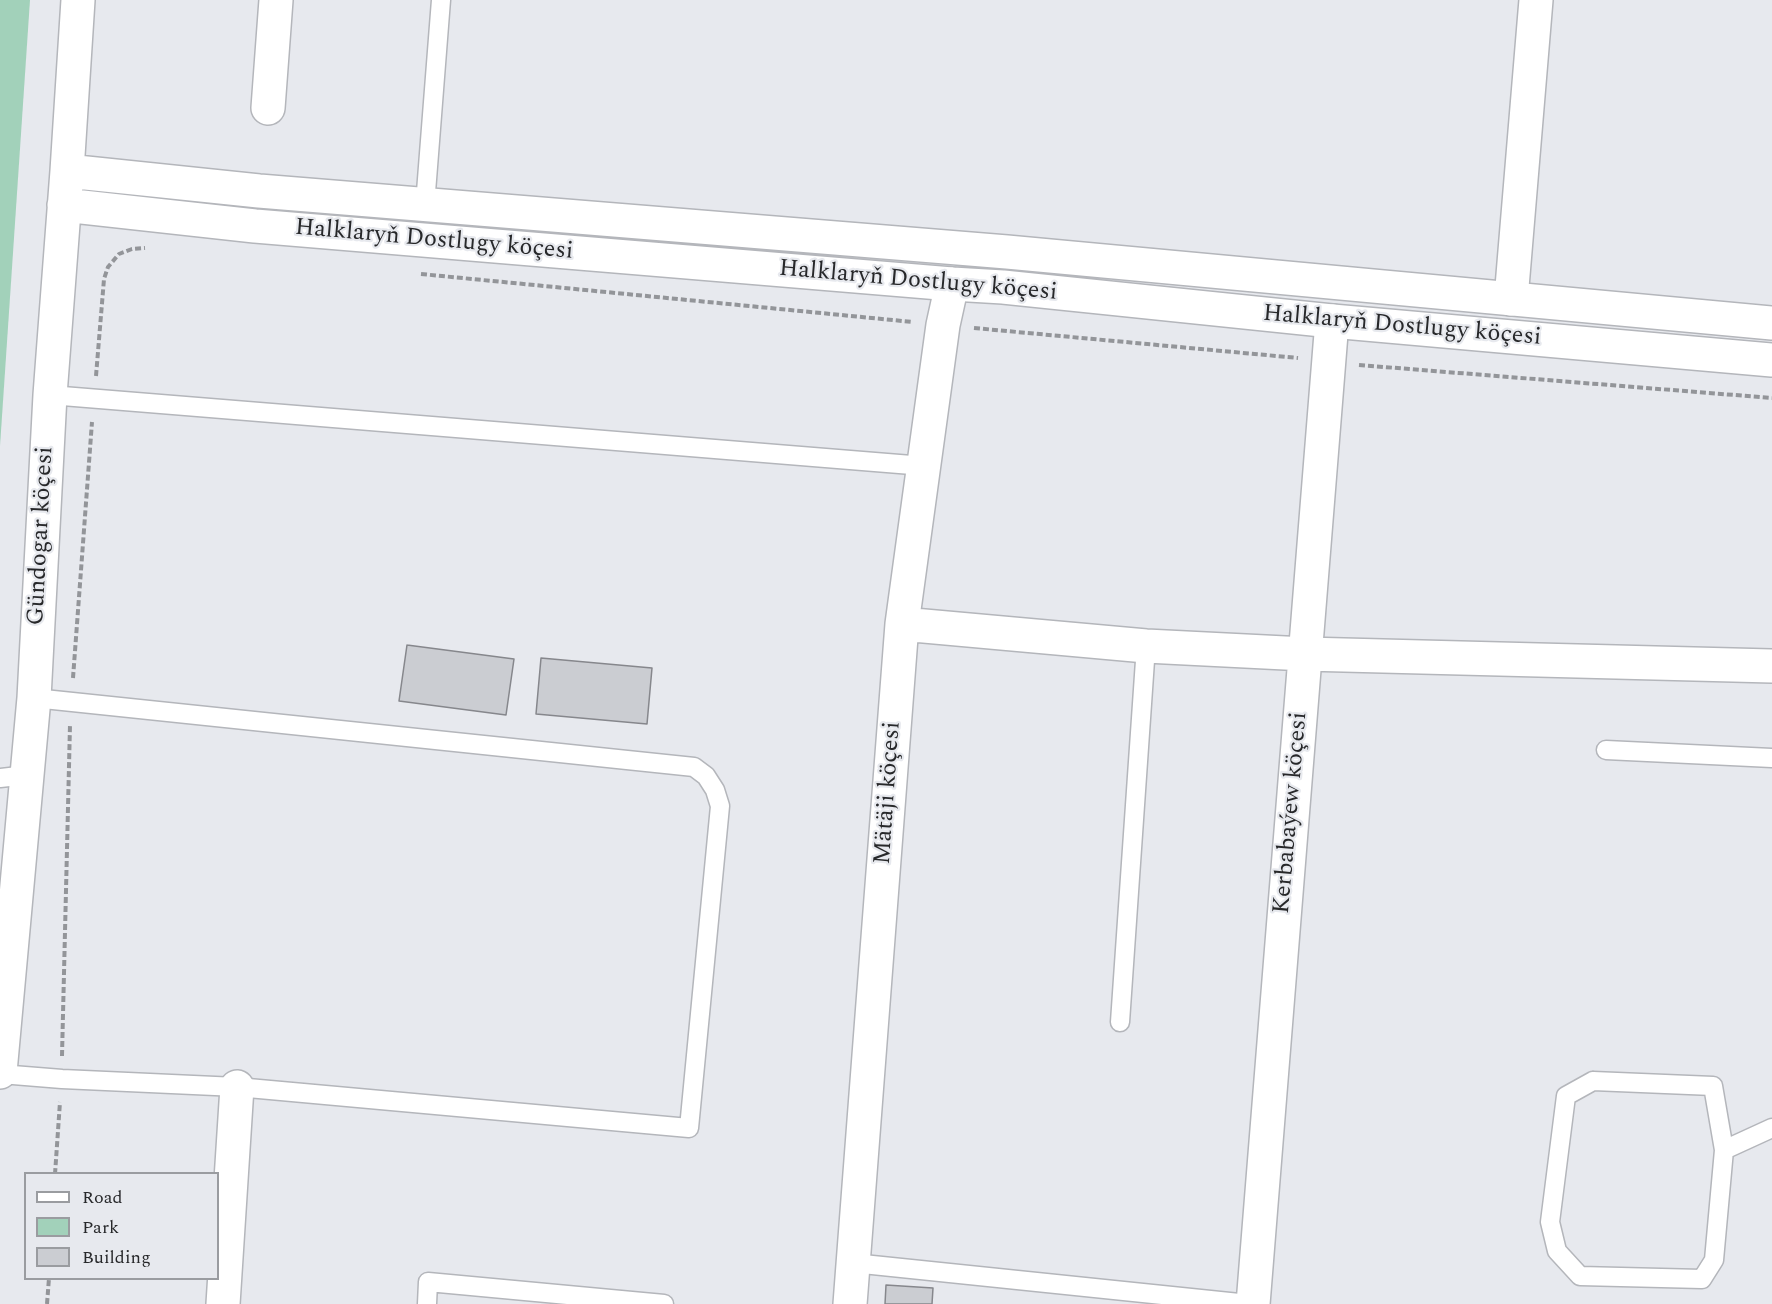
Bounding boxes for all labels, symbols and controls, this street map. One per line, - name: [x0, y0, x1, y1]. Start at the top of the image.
- street label: Halklaryň Dostlugy köçesi: [294, 214, 574, 268]
- street label: Halklaryň Dostlugy köçesi: [778, 255, 1058, 309]
- street label: Halklaryň Dostlugy köçesi: [1262, 300, 1542, 354]
- street label: Gündogar köçesi: [23, 446, 61, 626]
- street label: Kerbabaýew köçesi: [1269, 711, 1315, 915]
- street label: Mätäji köçesi: [870, 721, 908, 865]
- legend: [24, 1172, 219, 1280]
- text: Road: [82, 1184, 123, 1211]
- text: Park: [82, 1214, 119, 1241]
- text: Building: [82, 1244, 151, 1271]

